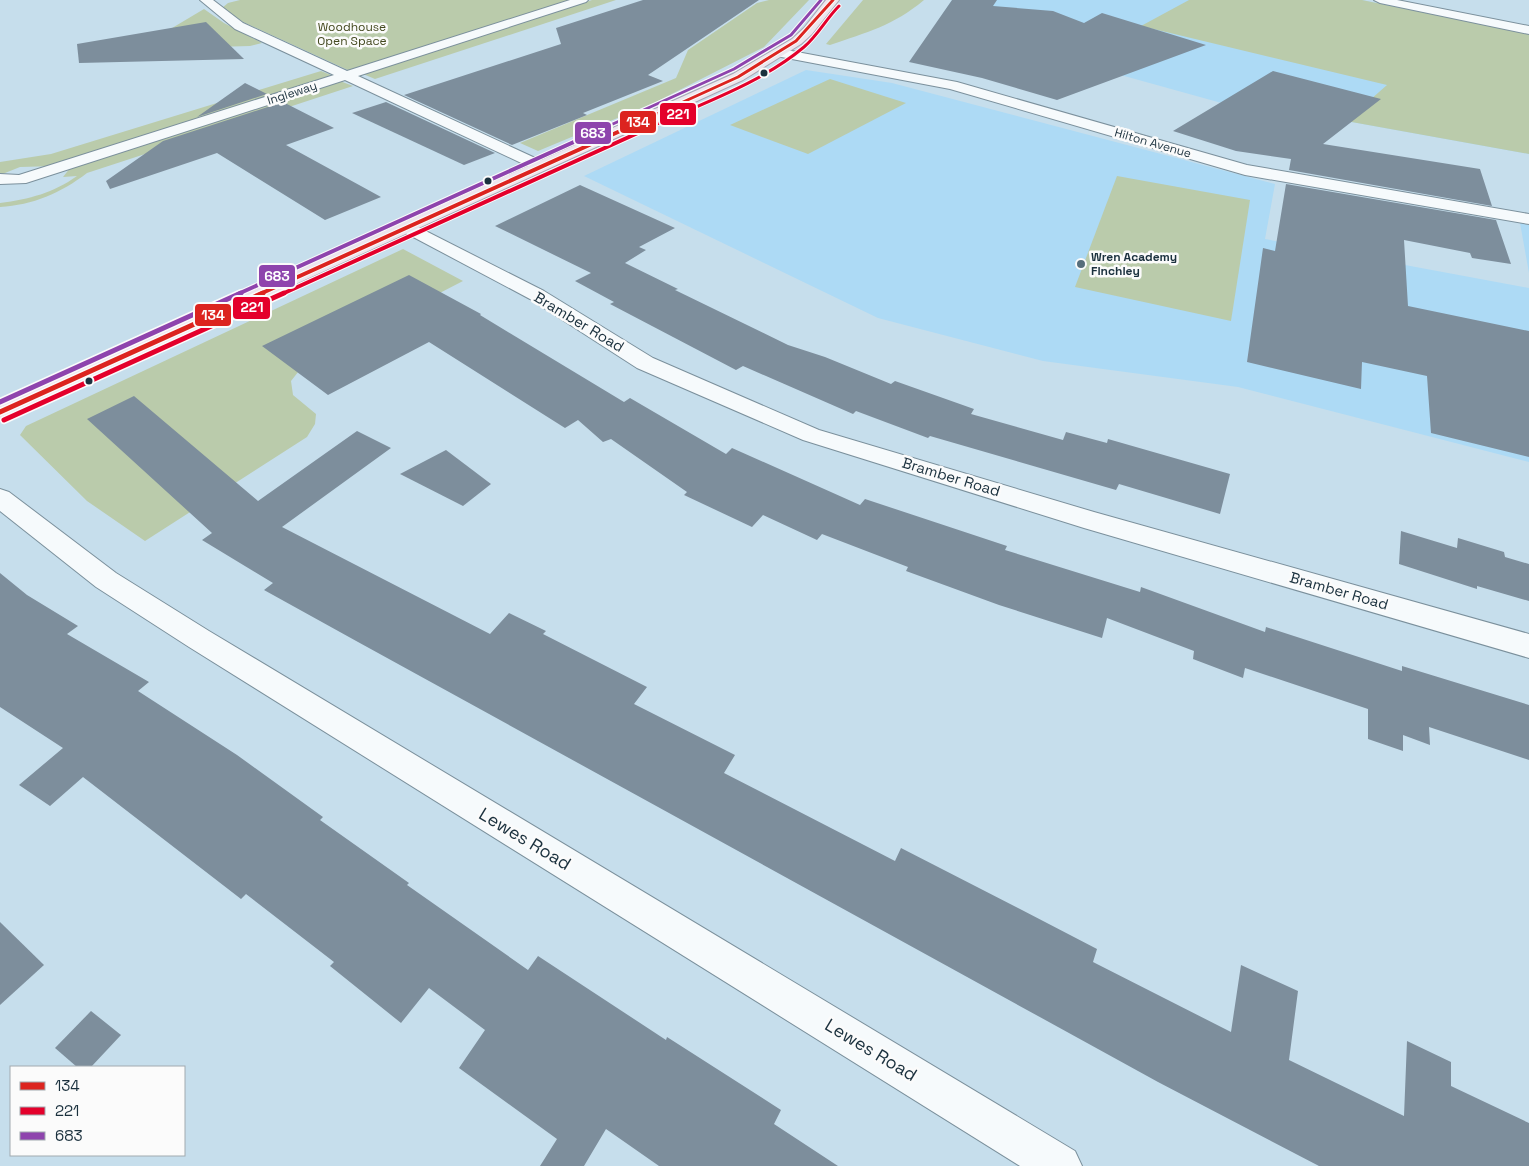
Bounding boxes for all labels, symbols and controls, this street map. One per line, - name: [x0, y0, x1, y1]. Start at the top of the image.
- park label: Woodhouse Open Space: [317, 19, 387, 49]
- unlabelled marker: [759, 68, 769, 78]
- street label: Ingleway: [265, 77, 319, 109]
- line badge: 221: [659, 102, 697, 126]
- text: 221: [667, 105, 689, 123]
- line badge: 134: [619, 110, 657, 134]
- text: 134: [626, 113, 650, 131]
- line badge: 683: [574, 121, 612, 145]
- text: 683: [580, 124, 606, 142]
- street label: Hilton Avenue: [1113, 124, 1193, 162]
- unlabelled marker: [483, 176, 493, 186]
- place label: Wren Academy Finchley: [1091, 249, 1177, 279]
- marker: Wren Academy Finchley: [1075, 258, 1087, 270]
- line badge: 683: [258, 264, 296, 288]
- text: 683: [264, 267, 290, 285]
- street label: Bramber Road: [531, 287, 628, 356]
- line badge: 221: [232, 296, 271, 320]
- text: 221: [241, 298, 263, 316]
- line badge: 134: [194, 303, 232, 327]
- text: 134: [201, 306, 225, 324]
- unlabelled marker: [84, 376, 94, 386]
- street label: Bramber Road: [900, 453, 1003, 500]
- street label: Bramber Road: [1288, 567, 1391, 614]
- street label: Lewes Road: [475, 802, 576, 875]
- street label: Lewes Road: [821, 1013, 922, 1086]
- legend: [10, 1066, 185, 1156]
- text: 134: [55, 1076, 80, 1095]
- text: 221: [55, 1101, 79, 1120]
- text: 683: [55, 1126, 83, 1145]

